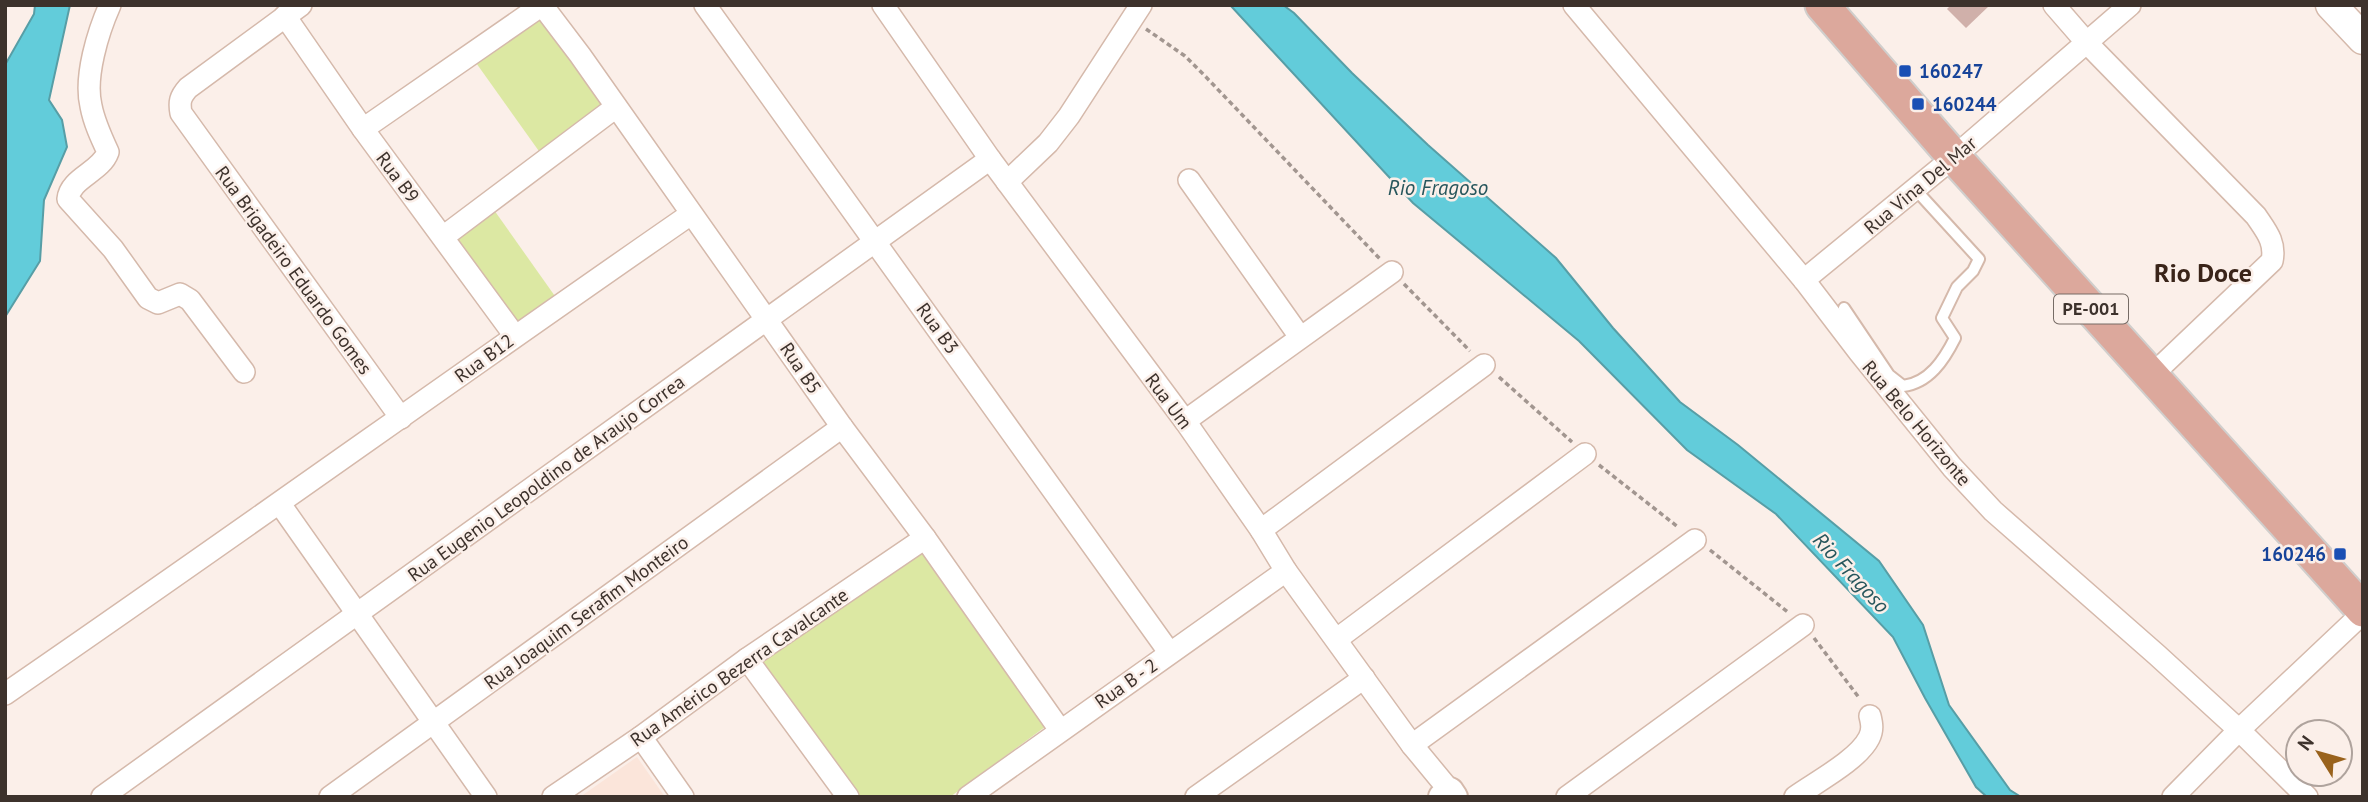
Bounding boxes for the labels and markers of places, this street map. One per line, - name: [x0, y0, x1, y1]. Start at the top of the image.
- place label: 160247: [1919, 59, 1984, 83]
- marker: 160247: [1897, 63, 1913, 79]
- place label: 160244: [1932, 92, 1997, 116]
- marker: 160244: [1910, 96, 1926, 112]
- place label: 160246: [2261, 542, 2326, 566]
- marker: 160246: [2332, 546, 2348, 562]

